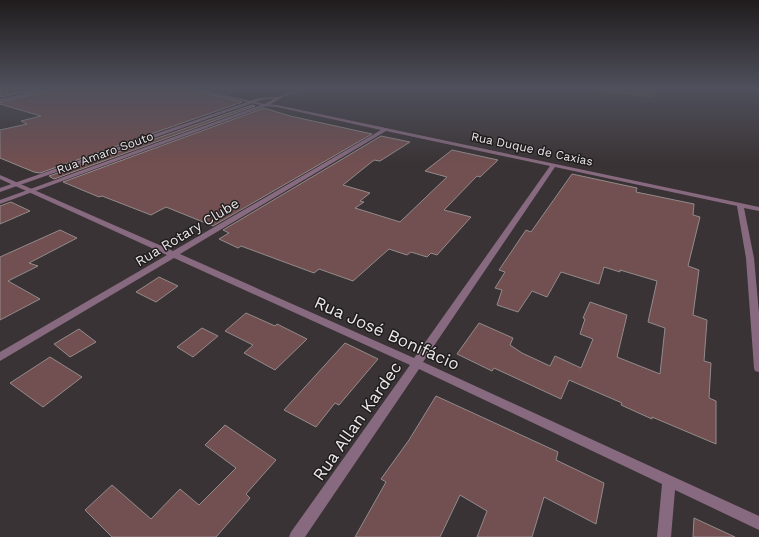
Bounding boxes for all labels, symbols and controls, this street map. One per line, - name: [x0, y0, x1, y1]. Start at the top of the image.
- street label: Rua Amaro Souto: [55, 129, 155, 177]
- street label: Rua Duque de Caxias: [470, 129, 594, 169]
- street label: Rua Rotary Clube: [132, 195, 242, 269]
- street label: Rua José Bonifácio: [311, 292, 463, 374]
- street label: Rua Allan Kardec: [308, 358, 406, 484]

